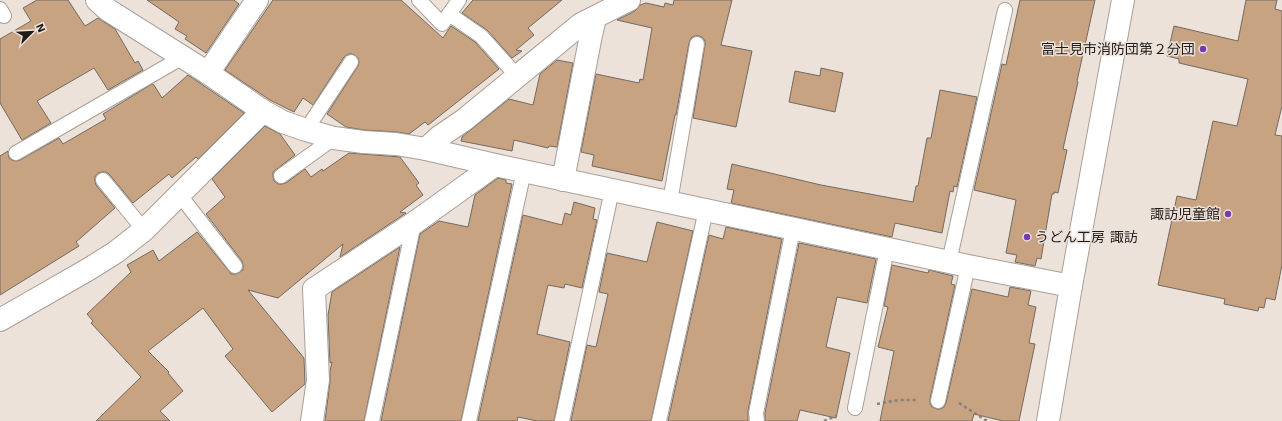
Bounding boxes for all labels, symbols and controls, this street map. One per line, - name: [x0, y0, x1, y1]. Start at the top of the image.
- north arrow: [12, 12, 52, 52]
- text: N: [33, 22, 48, 35]
- place label: 富士見市消防団第２分団: [1041, 41, 1195, 57]
- marker: 富士見市消防団第２分団: [1198, 44, 1208, 54]
- place label: 諏訪児童館: [1150, 206, 1220, 222]
- marker: 諏訪児童館: [1223, 209, 1233, 219]
- place label: うどん工房 諏訪: [1035, 229, 1138, 245]
- marker: うどん工房 諏訪: [1022, 232, 1032, 242]

